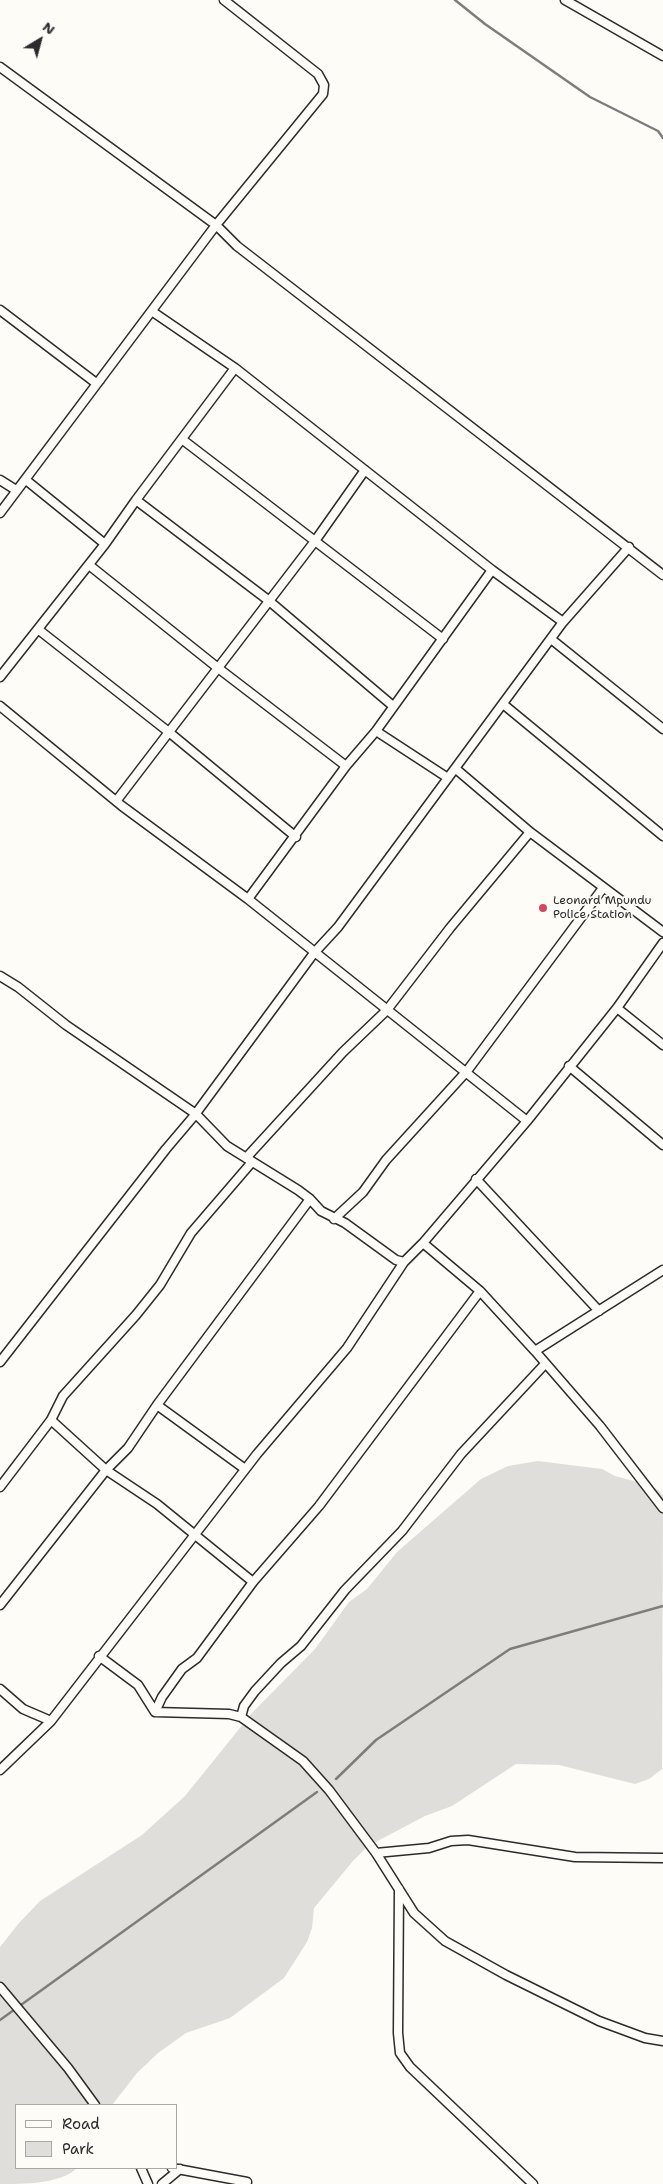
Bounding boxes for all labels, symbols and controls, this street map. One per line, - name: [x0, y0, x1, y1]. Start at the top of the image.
- north arrow: [15, 15, 65, 65]
- text: N: [39, 17, 59, 39]
- place label: Leonard Mpundu Police Station: [553, 894, 652, 922]
- marker: Leonard Mpundu Police Station: [537, 902, 549, 914]
- legend: [15, 2104, 178, 2169]
- text: Road: [62, 2114, 100, 2134]
- text: Park: [62, 2139, 94, 2159]

